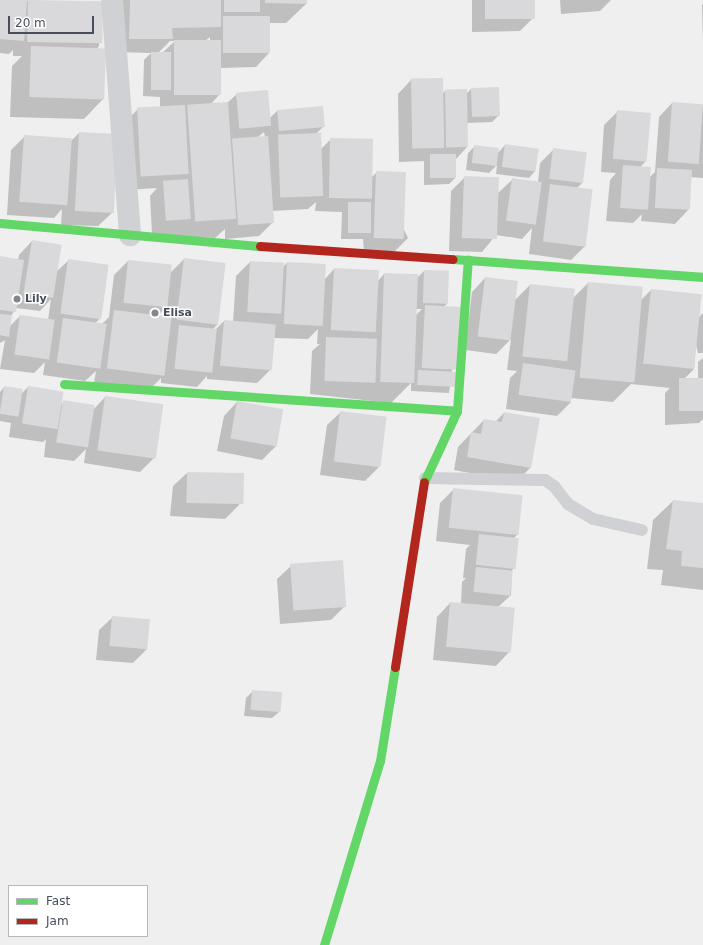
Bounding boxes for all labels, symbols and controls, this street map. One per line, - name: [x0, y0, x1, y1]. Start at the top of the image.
- scale bar: [10, 8, 96, 34]
- text: 20 m: [15, 16, 46, 30]
- place label: Lily: [25, 292, 47, 306]
- marker: Lily: [12, 294, 22, 304]
- place label: Elisa: [163, 306, 192, 320]
- marker: Elisa: [150, 308, 160, 318]
- legend: [8, 885, 148, 937]
- text: Fast: [46, 894, 70, 908]
- text: Jam: [46, 914, 69, 928]

